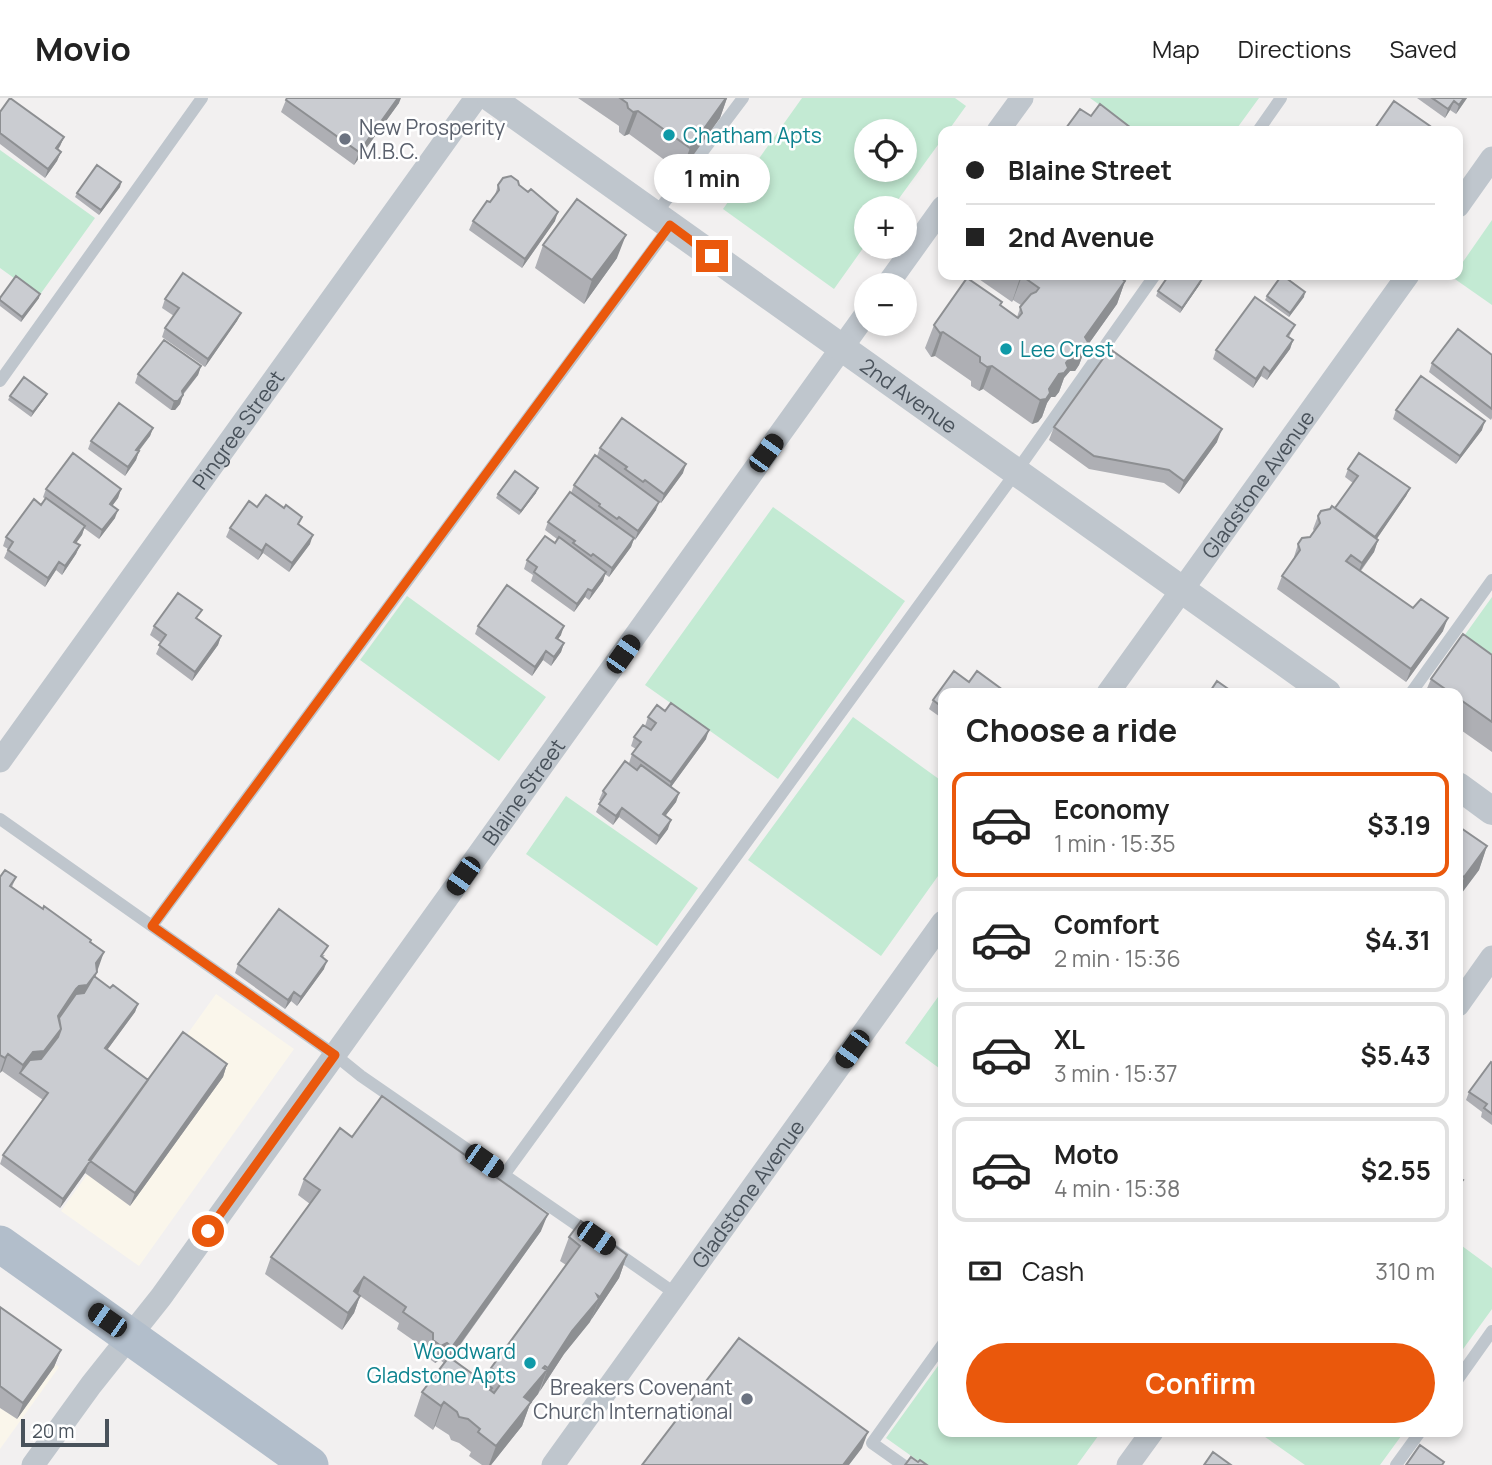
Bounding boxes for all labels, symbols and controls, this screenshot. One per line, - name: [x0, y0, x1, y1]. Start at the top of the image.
- text: Movio: [35, 26, 131, 71]
- text: Map: [1152, 32, 1200, 65]
- text: Directions: [1238, 32, 1351, 65]
- text: Saved: [1389, 32, 1457, 65]
- place label: New Prosperity M.B.C.: [359, 113, 505, 165]
- map controls: [854, 119, 917, 336]
- button: locate: [854, 119, 917, 182]
- place label: Chatham Apts: [683, 121, 822, 149]
- marker: Chatham Apts: [661, 127, 677, 143]
- marker: New Prosperity M.B.C.: [337, 131, 353, 147]
- text: Blaine Street: [1008, 152, 1172, 188]
- callout: 1 min: [654, 155, 770, 204]
- text: 1 min: [684, 162, 740, 194]
- button: +: [854, 196, 917, 259]
- text: 2nd Avenue: [1008, 219, 1154, 255]
- route end: [696, 240, 728, 272]
- button: −: [854, 273, 917, 336]
- place label: Lee Crest: [1020, 335, 1114, 363]
- marker: Lee Crest: [998, 341, 1014, 357]
- street label: 2nd Avenue: [855, 351, 963, 440]
- street label: Pingree Street: [186, 364, 290, 495]
- street label: Gladstone Avenue: [1195, 405, 1321, 564]
- car: [746, 430, 787, 476]
- car: [603, 631, 644, 677]
- text: Choose a ride: [966, 708, 1177, 752]
- street label: Blaine Street: [476, 733, 571, 851]
- text: Economy: [1054, 791, 1169, 827]
- icon: car: [970, 793, 1033, 856]
- text: $3.19: [1367, 807, 1431, 843]
- text: 1 min · 15:35: [1054, 827, 1176, 859]
- car: [443, 853, 484, 899]
- text: Comfort: [1054, 906, 1160, 942]
- icon: car: [970, 908, 1033, 971]
- text: $4.31: [1365, 922, 1431, 958]
- text: 2 min · 15:36: [1054, 942, 1181, 974]
- text: XL: [1054, 1021, 1085, 1057]
- icon: car: [970, 1023, 1033, 1086]
- car: [832, 1026, 873, 1072]
- text: $5.43: [1361, 1037, 1431, 1073]
- text: 3 min · 15:37: [1054, 1057, 1178, 1089]
- street label: Gladstone Avenue: [685, 1114, 811, 1273]
- text: Moto: [1054, 1136, 1119, 1172]
- icon: car: [970, 1138, 1033, 1201]
- car: [461, 1140, 508, 1182]
- text: $2.55: [1361, 1152, 1431, 1188]
- text: 4 min · 15:38: [1054, 1172, 1180, 1204]
- route start: [192, 1215, 224, 1247]
- car: [573, 1217, 620, 1259]
- icon: cash: [966, 1252, 1004, 1290]
- text: Cash: [1022, 1253, 1084, 1289]
- text: 310 m: [1375, 1255, 1435, 1287]
- car: [84, 1299, 131, 1341]
- place label: Woodward Gladstone Apts: [367, 1337, 516, 1389]
- button: Confirm: [966, 1343, 1435, 1423]
- marker: Woodward Gladstone Apts: [522, 1355, 538, 1371]
- place label: Breakers Covenant Church International: [533, 1373, 733, 1425]
- marker: Breakers Covenant Church International: [739, 1391, 755, 1407]
- scale bar: [21, 1416, 108, 1448]
- text: 20 m: [32, 1418, 74, 1444]

